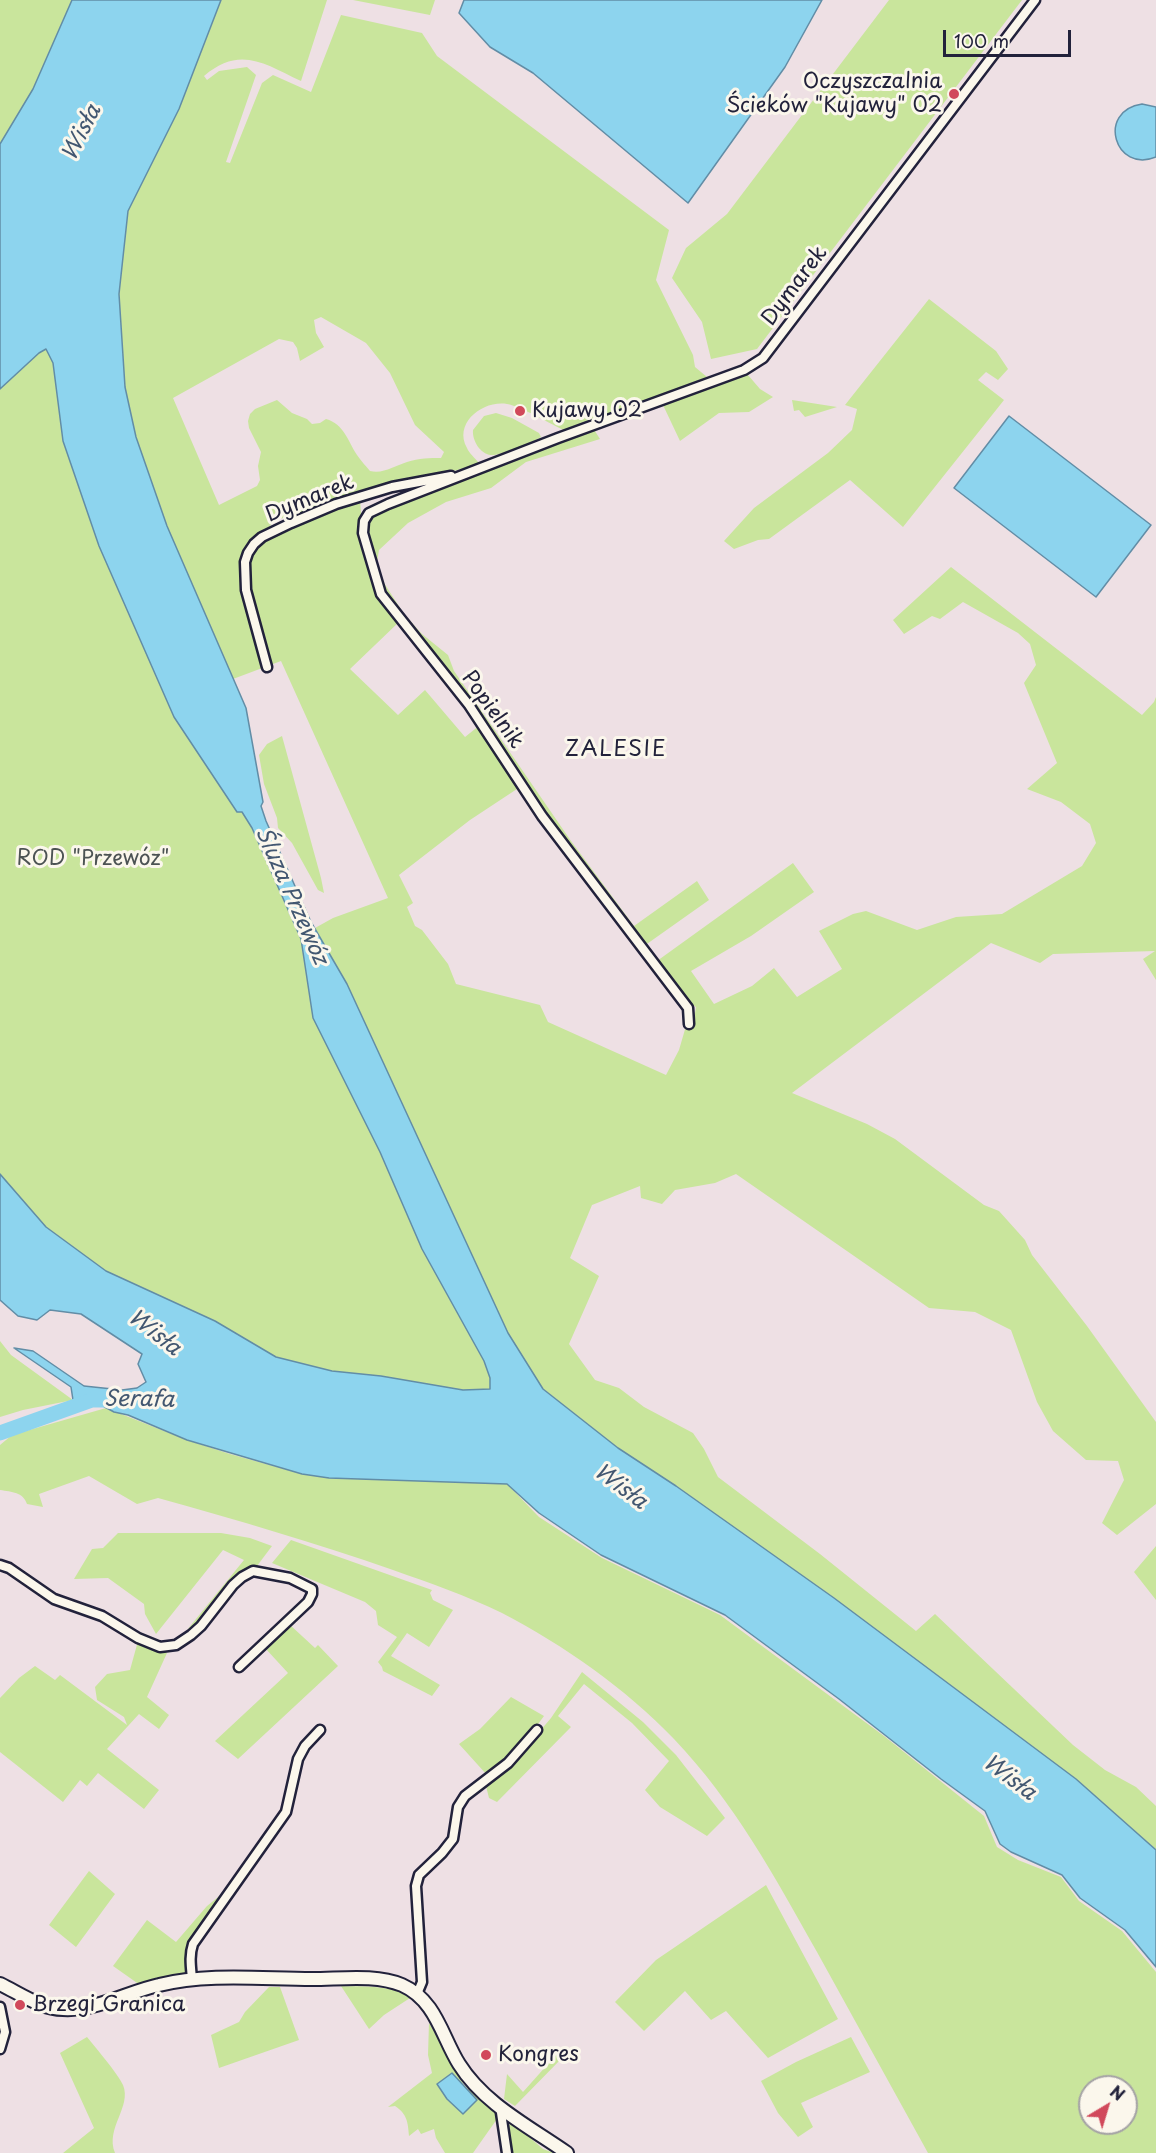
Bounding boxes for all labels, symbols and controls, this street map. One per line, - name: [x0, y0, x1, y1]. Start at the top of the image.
- scale bar: [946, 18, 1074, 56]
- text: 100 m: [954, 27, 1009, 54]
- place label: Oczyszczalnia Ścieków "Kujawy" 02: [726, 69, 942, 119]
- marker: Oczyszczalnia Ścieków "Kujawy" 02: [947, 87, 961, 101]
- water label: Wisła: [57, 101, 107, 165]
- street label: Dymarek: [757, 241, 833, 331]
- place label: Kujawy 02: [532, 398, 642, 424]
- marker: Kujawy 02: [513, 404, 527, 418]
- street label: Dymarek: [262, 470, 358, 528]
- street label: Popielnik: [455, 666, 529, 754]
- district label: ZALESIE: [565, 737, 667, 763]
- water label: Śluza Przewóz: [249, 823, 333, 969]
- park label: ROD "Przewóz": [17, 846, 169, 872]
- water label: Wisła: [122, 1304, 186, 1362]
- water label: Serafa: [104, 1386, 174, 1414]
- water label: Wisła: [588, 1459, 652, 1515]
- water label: Wisła: [977, 1750, 1041, 1806]
- place label: Brzegi Granica: [32, 1992, 185, 2018]
- marker: Brzegi Granica: [13, 1998, 27, 2012]
- place label: Kongres: [498, 2042, 579, 2068]
- marker: Kongres: [479, 2048, 493, 2062]
- north arrow: [1078, 2075, 1138, 2135]
- text: N: [1105, 2079, 1130, 2106]

